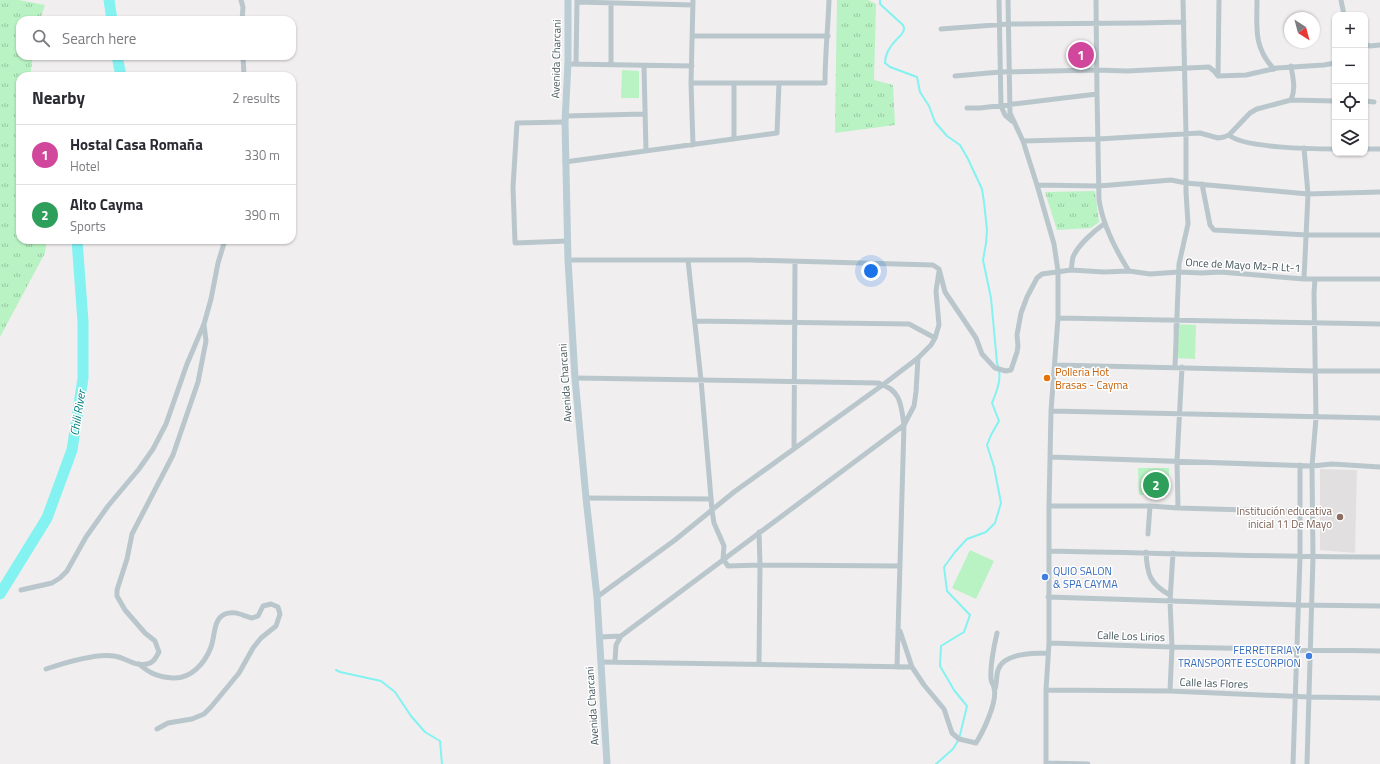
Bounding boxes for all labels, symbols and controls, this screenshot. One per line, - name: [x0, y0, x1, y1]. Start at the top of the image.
- north arrow: [1284, 12, 1320, 48]
- map controls: [1332, 12, 1368, 156]
- button: +: [1332, 12, 1368, 48]
- search box: [16, 16, 296, 60]
- street label: Avenida Charcani: [547, 19, 565, 99]
- icon: search: [30, 27, 52, 49]
- text: Search here: [62, 27, 136, 50]
- pin: 1: [1068, 40, 1094, 70]
- button: −: [1332, 48, 1368, 84]
- button: locate: [1332, 84, 1368, 120]
- text: Nearby: [32, 85, 85, 111]
- text: 2 results: [232, 88, 280, 108]
- button: layers: [1332, 120, 1368, 156]
- text: Hostal Casa Romaña: [70, 133, 203, 156]
- text: 1: [41, 145, 49, 165]
- text: 330 m: [244, 145, 280, 165]
- text: Hotel: [70, 156, 100, 176]
- text: Alto Cayma: [70, 193, 143, 216]
- text: 2: [41, 205, 49, 225]
- text: 390 m: [244, 205, 280, 225]
- text: Sports: [70, 216, 106, 236]
- street label: Once de Mayo Mz-R Lt-1: [1185, 254, 1301, 276]
- your location: [861, 261, 881, 281]
- street label: Avenida Charcani: [554, 343, 576, 423]
- place label: Polleria Hot Brasas - Cayma: [1055, 364, 1128, 393]
- marker: Polleria Hot Brasas - Cayma: [1042, 373, 1052, 383]
- water label: Chili River: [65, 387, 91, 437]
- pin: 2: [1143, 470, 1169, 500]
- place label: Institución educativa inicial 11 De Mayo: [1236, 503, 1332, 532]
- marker: Institución educativa inicial 11 De Mayo: [1335, 512, 1345, 522]
- place label: QUIO SALON & SPA CAYMA: [1053, 563, 1118, 592]
- marker: QUIO SALON & SPA CAYMA: [1040, 572, 1050, 582]
- street label: Calle Los Lirios: [1097, 627, 1165, 645]
- place label: FERRETERIA Y TRANSPORTE ESCORPION: [1178, 642, 1301, 671]
- marker: FERRETERIA Y TRANSPORTE ESCORPION: [1304, 651, 1314, 661]
- street label: Avenida Charcani: [581, 666, 603, 746]
- street label: Calle las Flores: [1179, 674, 1249, 692]

